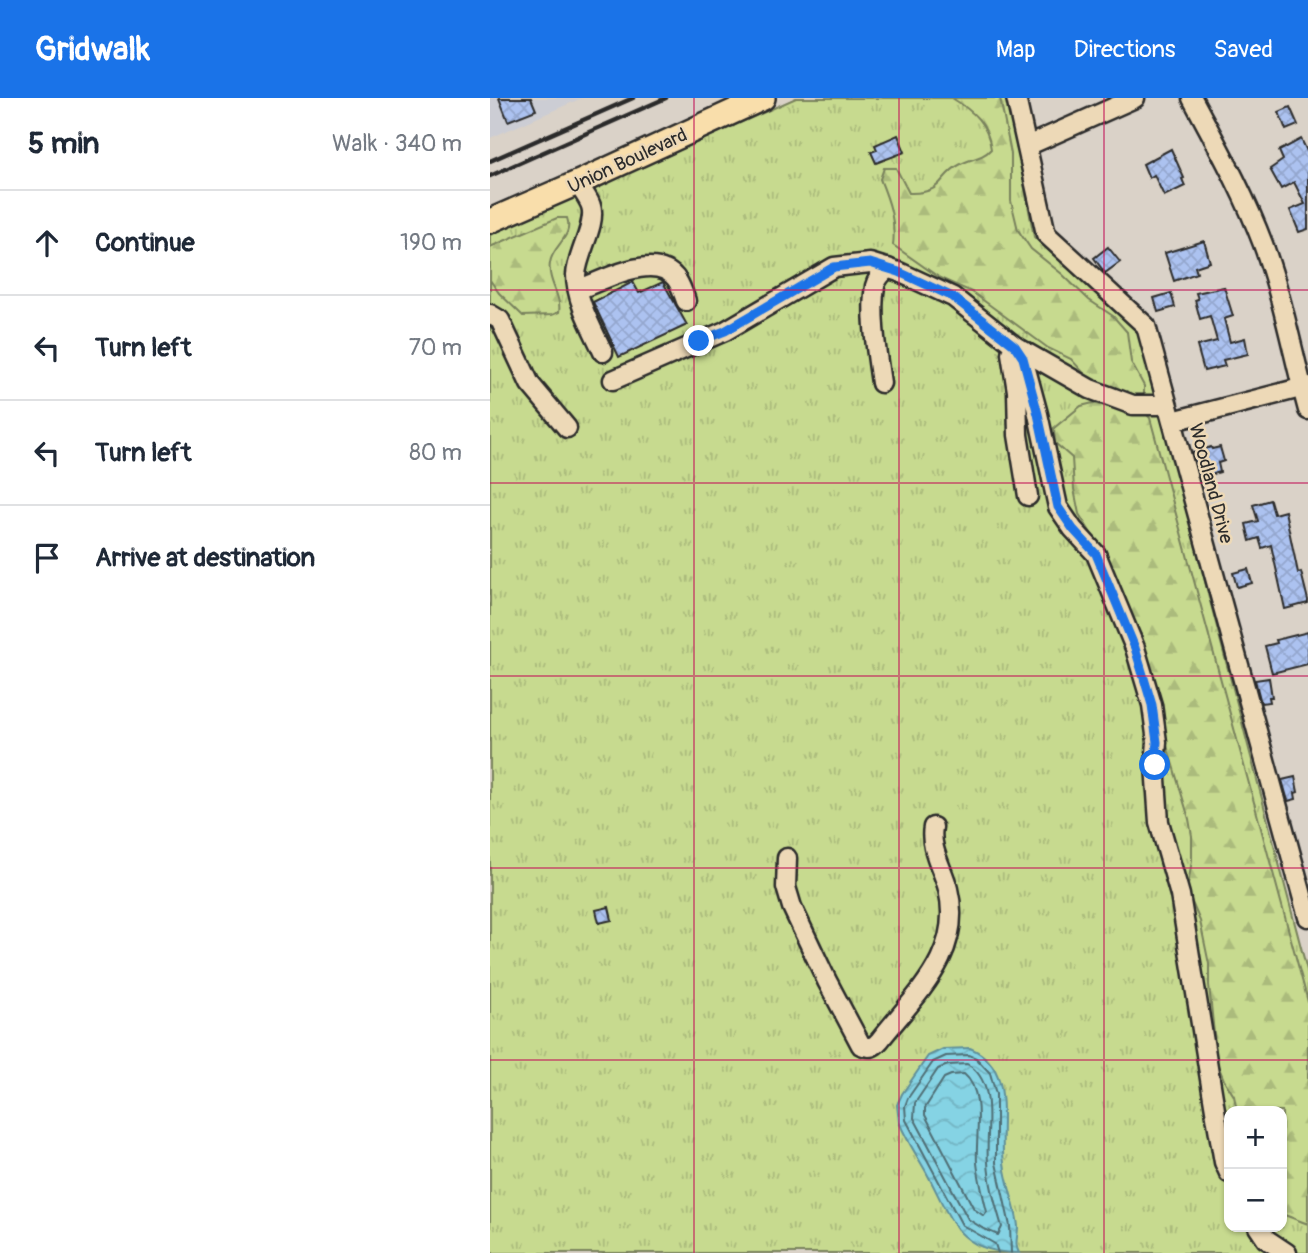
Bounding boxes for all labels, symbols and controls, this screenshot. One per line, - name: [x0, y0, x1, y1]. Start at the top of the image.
- text: Gridwalk: [35, 29, 150, 70]
- text: Map: [996, 35, 1036, 64]
- text: Directions: [1074, 35, 1175, 64]
- text: Saved: [1213, 35, 1273, 64]
- street label: Union Boulevard: [564, 123, 691, 199]
- text: 5 min: [28, 125, 99, 162]
- text: Walk · 340 m: [332, 129, 462, 158]
- icon: ahead: [28, 224, 66, 262]
- text: Continue: [95, 227, 195, 259]
- text: 190 m: [400, 228, 462, 257]
- route end: [683, 325, 714, 356]
- icon: left: [28, 329, 66, 367]
- text: Turn left: [95, 332, 191, 364]
- text: 70 m: [409, 333, 462, 362]
- street label: Woodland Drive: [1183, 420, 1239, 547]
- icon: left: [28, 434, 66, 472]
- text: Turn left: [95, 437, 191, 469]
- text: 80 m: [409, 438, 462, 467]
- icon: arrive: [28, 539, 66, 577]
- text: Arrive at destination: [95, 542, 315, 574]
- route start: [1139, 749, 1170, 780]
- map controls: [1224, 1106, 1287, 1232]
- button: +: [1224, 1106, 1287, 1169]
- button: −: [1224, 1169, 1287, 1232]

